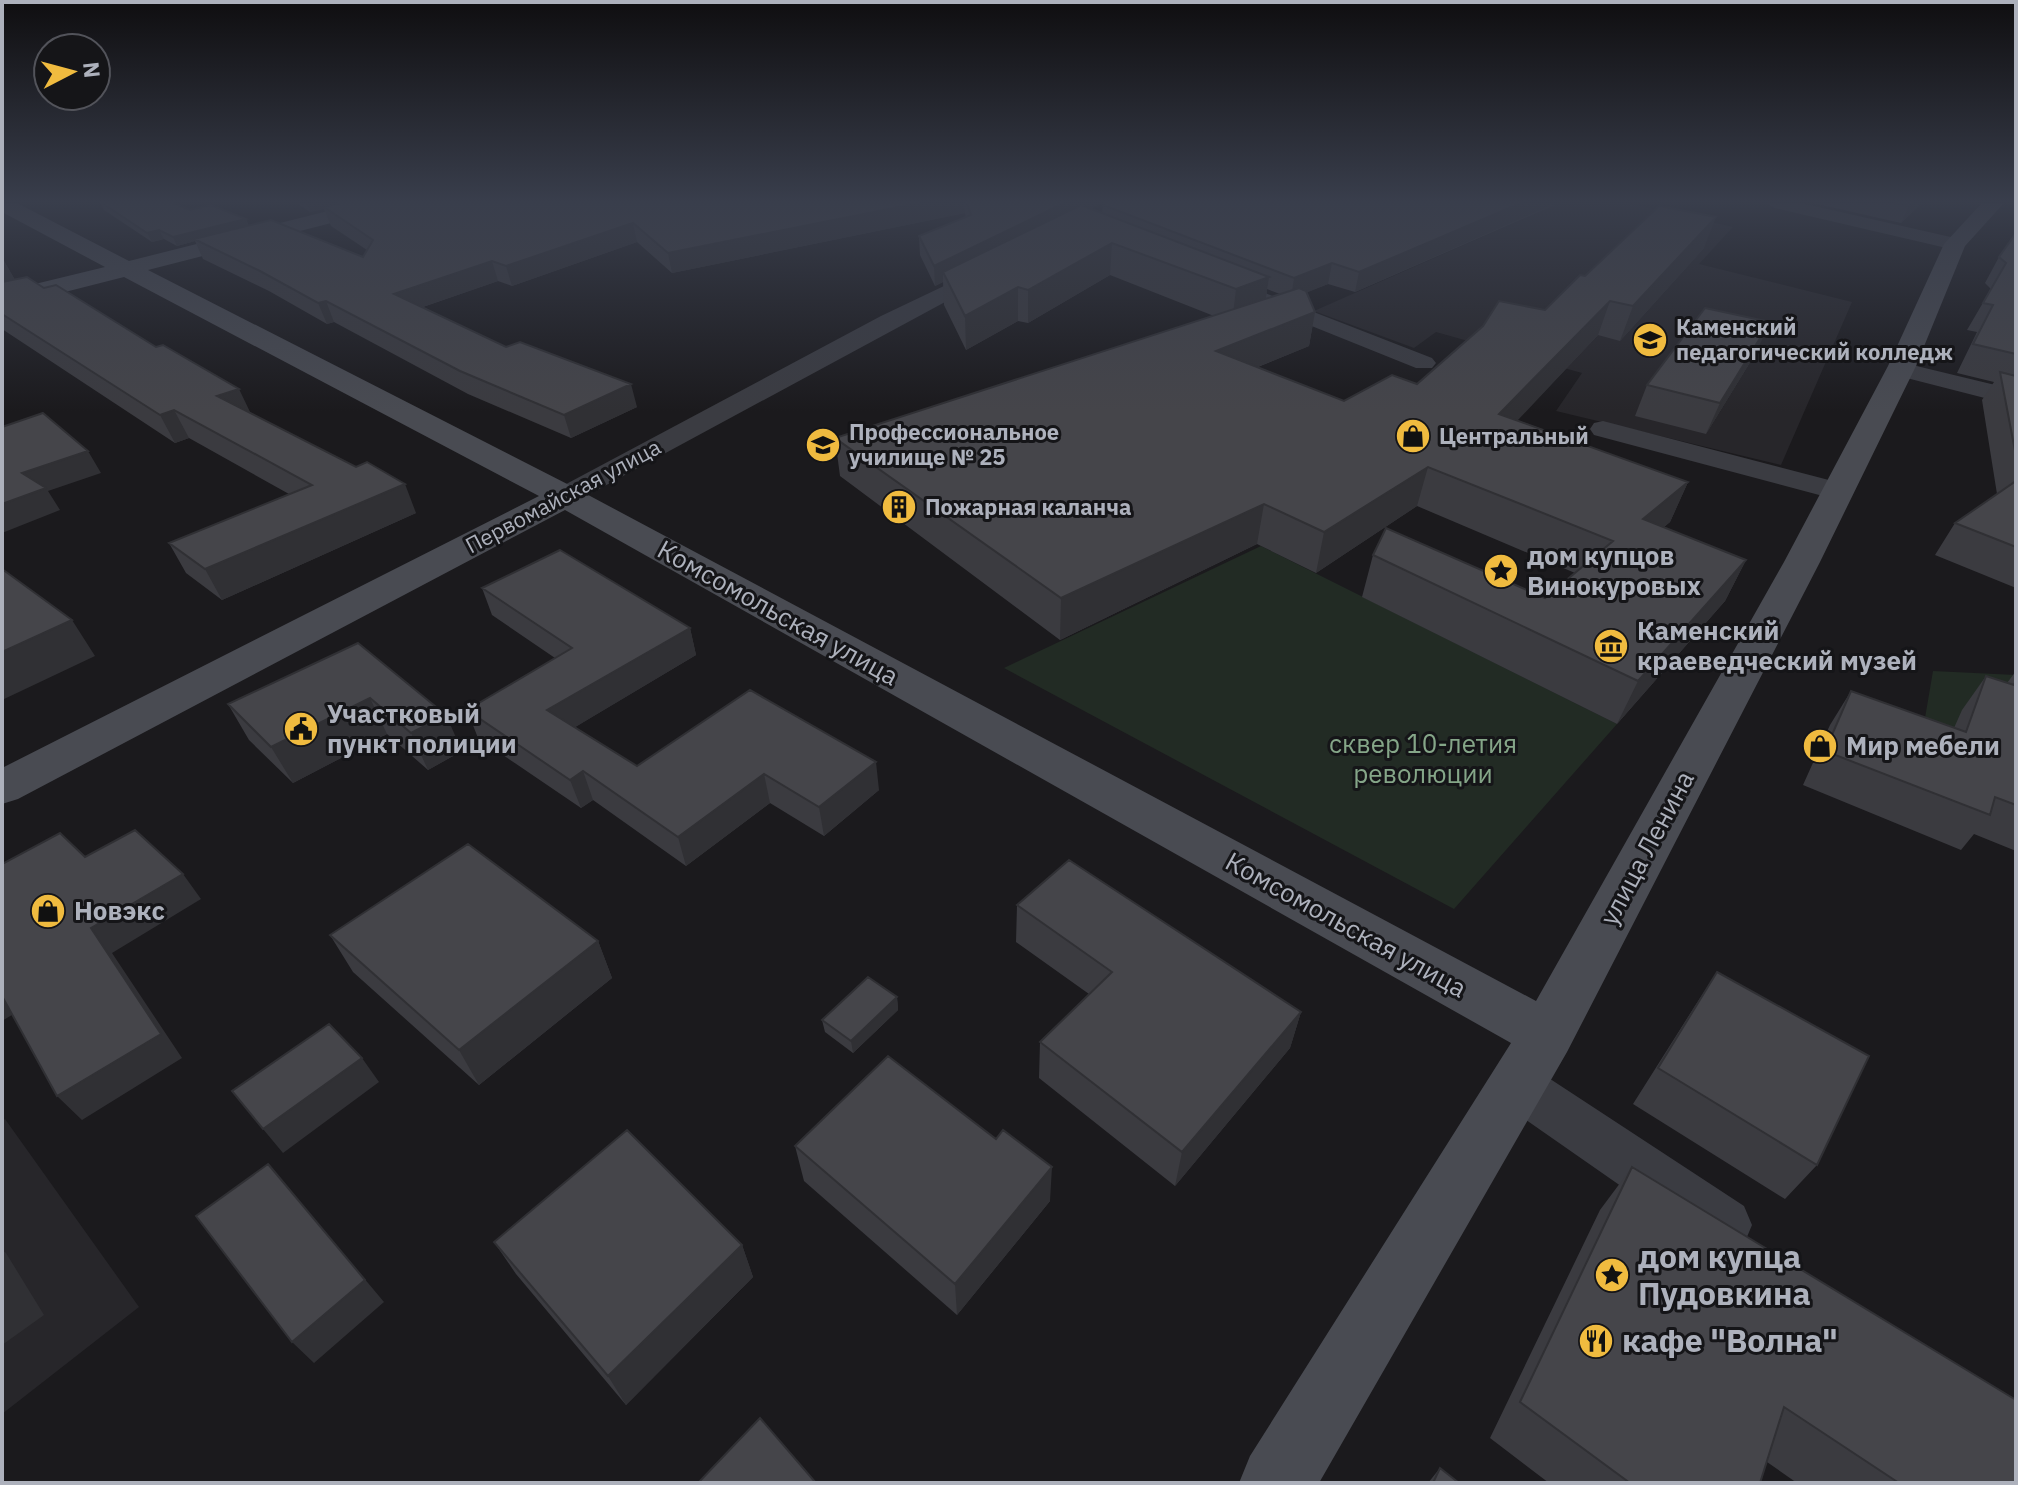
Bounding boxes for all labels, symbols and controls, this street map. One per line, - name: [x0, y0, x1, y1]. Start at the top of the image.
- north arrow: [32, 32, 112, 112]
- text: N: [77, 60, 108, 79]
- place label: Каменский педагогический колледж: [1676, 312, 1953, 366]
- school or university icon: Каменский педагогический колледж: [1631, 321, 1669, 359]
- place label: Профессиональное училище № 25: [849, 417, 1059, 471]
- shop icon: Центральный: [1394, 417, 1432, 455]
- place label: Центральный: [1439, 421, 1589, 450]
- school or university icon: Профессиональное училище № 25: [804, 426, 842, 464]
- street label: Первомайская улица: [460, 432, 666, 559]
- building icon: Пожарная каланча: [880, 488, 918, 526]
- place label: Пожарная каланча: [925, 492, 1131, 521]
- street label: Комсомольская улица: [652, 532, 905, 693]
- place label: дом купцов Винокуровых: [1527, 538, 1702, 602]
- place icon: дом купцов Винокуровых: [1482, 552, 1520, 590]
- place label: Каменский краеведческий музей: [1637, 613, 1917, 677]
- museum icon: Каменский краеведческий музей: [1592, 627, 1630, 665]
- place label: Участковый пункт полиции: [327, 696, 517, 760]
- public building icon: Участковый пункт полиции: [282, 710, 320, 748]
- park label: сквер 10-летия революции: [1329, 726, 1517, 790]
- shop icon: Мир мебели: [1801, 727, 1839, 765]
- place label: Мир мебели: [1846, 728, 2000, 762]
- street label: улица Ленина: [1591, 764, 1701, 931]
- street label: Комсомольская улица: [1220, 844, 1473, 1005]
- shop icon: Новэкс: [29, 892, 67, 930]
- place label: Новэкс: [74, 893, 165, 927]
- place label: дом купца Пудовкина: [1638, 1235, 1811, 1314]
- place icon: дом купца Пудовкина: [1593, 1256, 1631, 1294]
- place label: кафе "Волна": [1622, 1319, 1838, 1361]
- restaurant icon: кафе "Волна": [1577, 1322, 1615, 1360]

